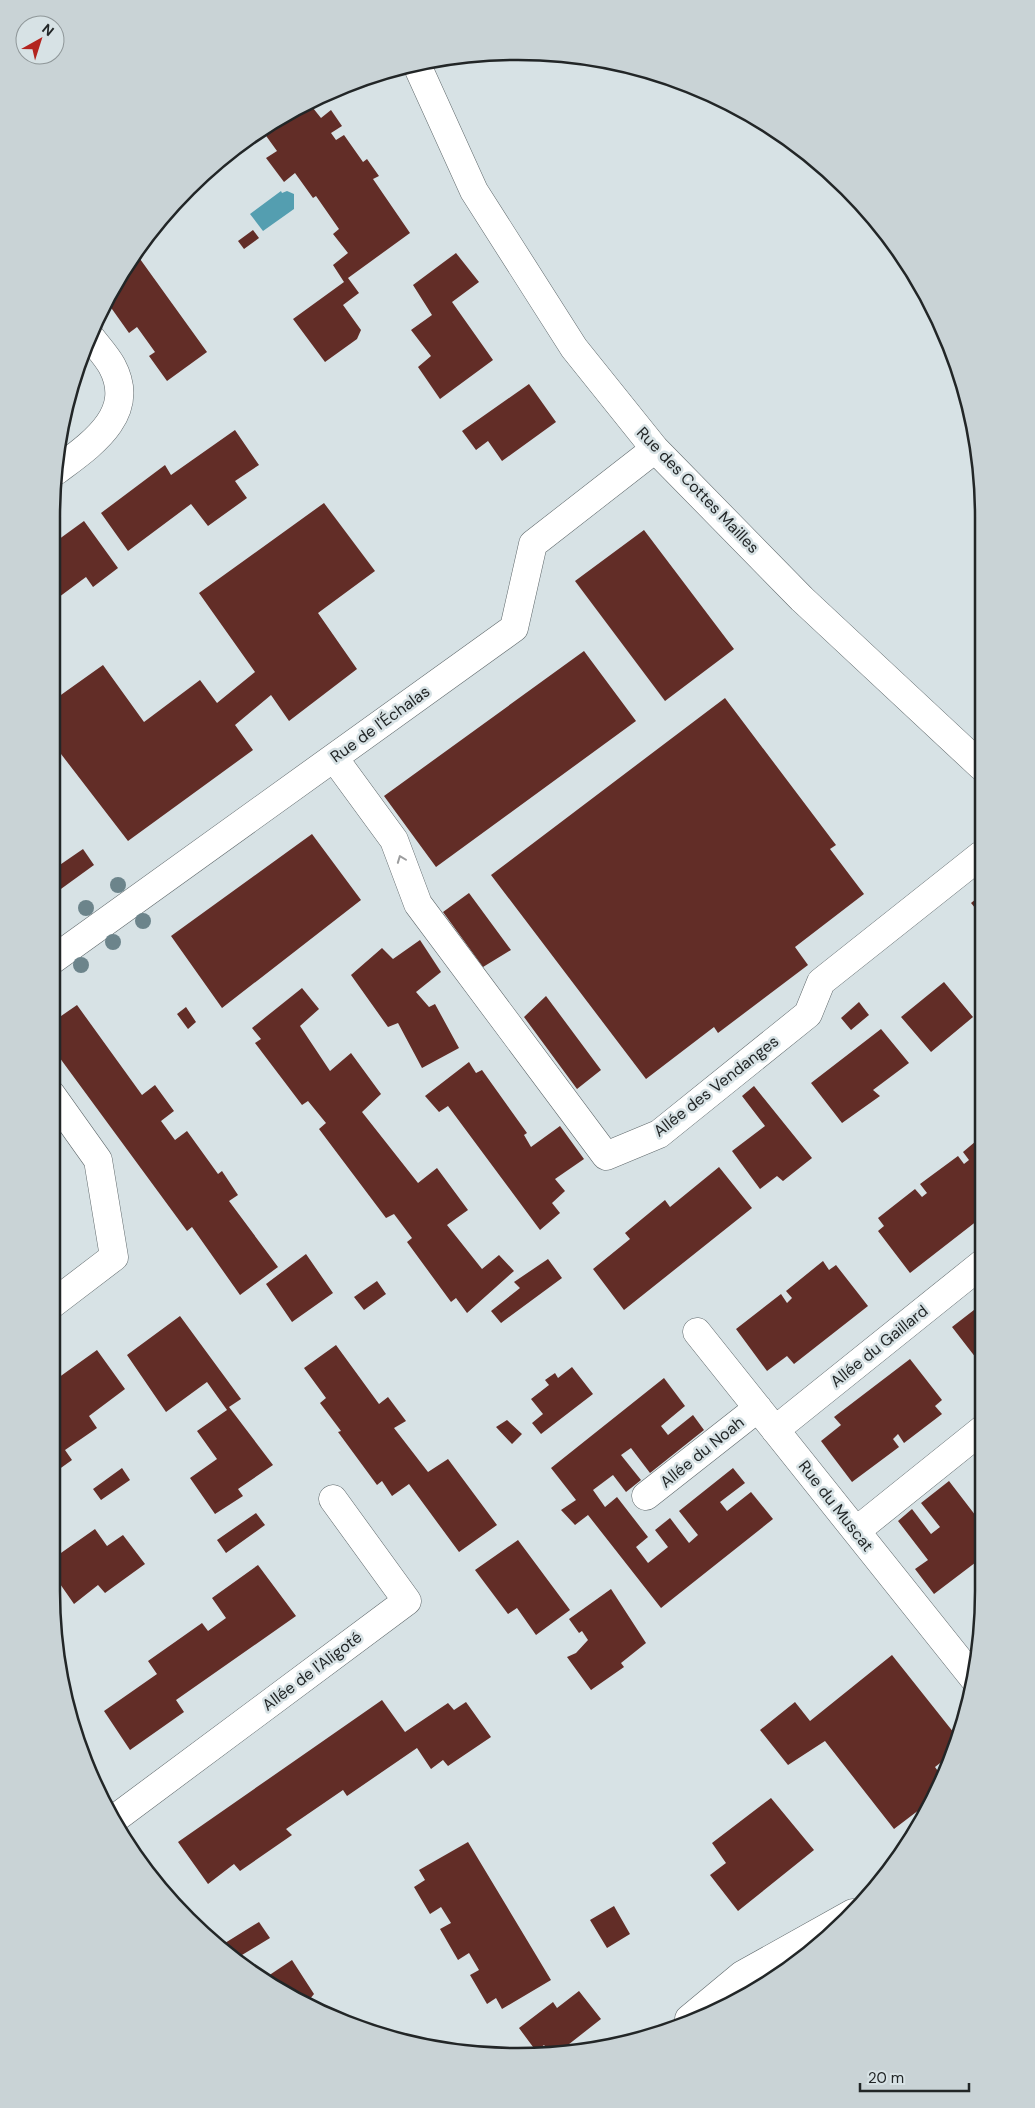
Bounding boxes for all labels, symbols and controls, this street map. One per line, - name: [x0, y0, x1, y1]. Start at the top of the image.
- north arrow: [15, 15, 65, 65]
- text: N: [39, 20, 58, 40]
- street label: Rue des Cottes Mailles: [632, 422, 764, 558]
- street label: Rue de l'Échalas: [326, 681, 434, 767]
- one-way arrow: [397, 855, 407, 864]
- street label: Allée des Vendanges: [649, 1031, 783, 1141]
- street label: Allée du Gaillard: [826, 1300, 932, 1392]
- street label: Allée du Noah: [656, 1412, 748, 1492]
- street label: Rue du Muscat: [794, 1456, 878, 1556]
- street label: Allée de l'Aligoté: [258, 1627, 366, 1715]
- scale bar: [860, 2060, 969, 2092]
- text: 20 m: [868, 2068, 904, 2088]

